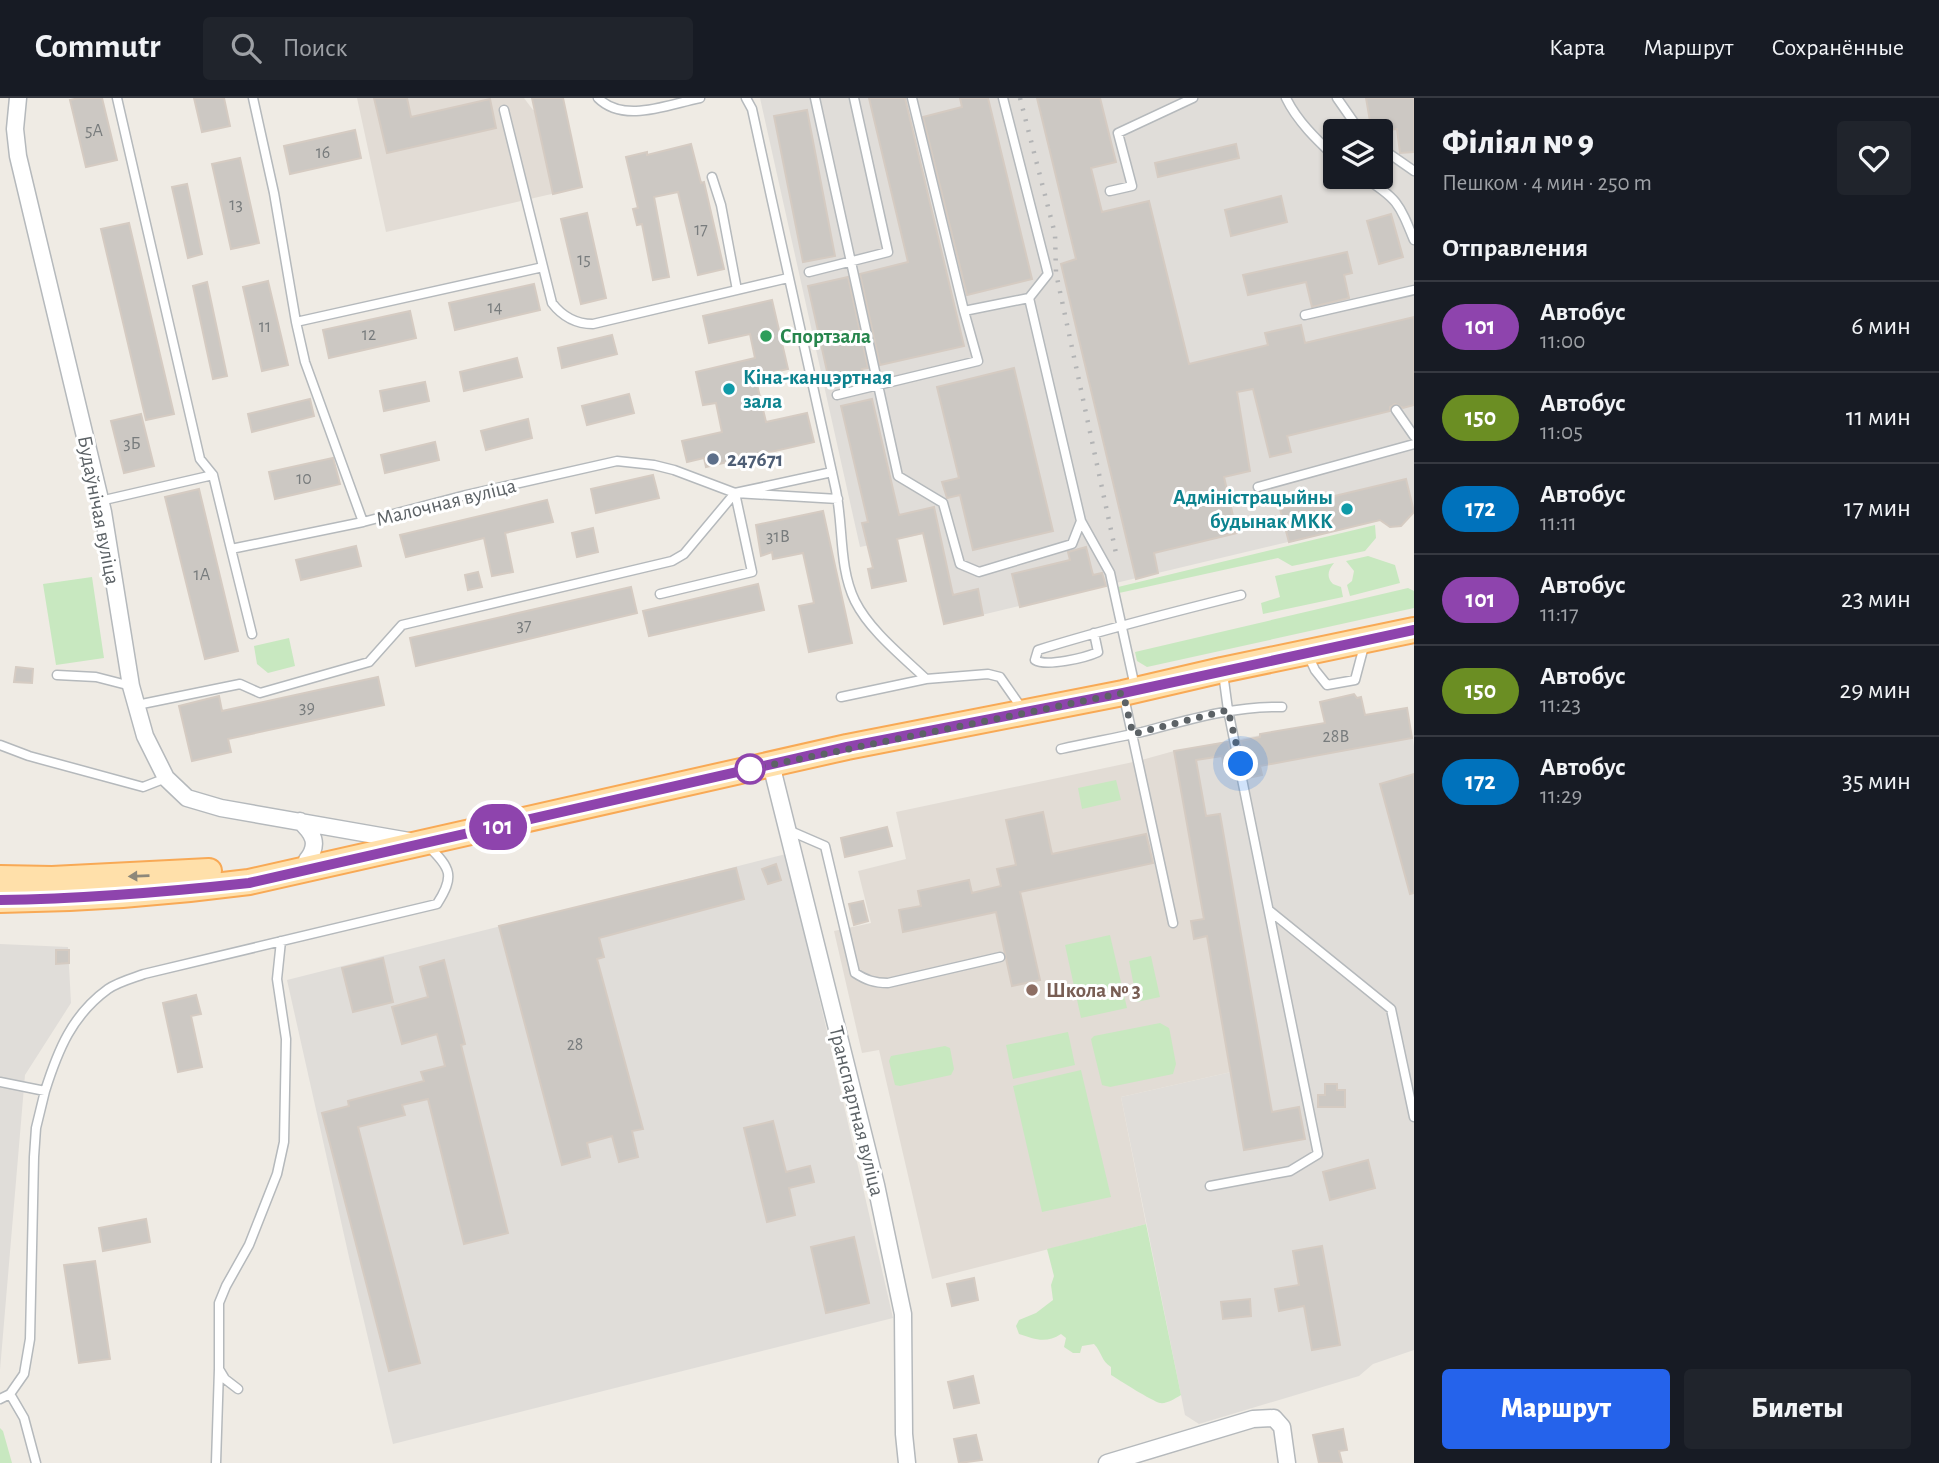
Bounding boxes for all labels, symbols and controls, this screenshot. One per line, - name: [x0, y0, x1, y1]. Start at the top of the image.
- search box: [203, 17, 693, 80]
- icon: search: [227, 29, 265, 67]
- text: Commutr: [35, 31, 161, 64]
- text: Поиск: [283, 35, 348, 61]
- text: Карта: [1549, 36, 1605, 60]
- text: Маршрут: [1643, 36, 1733, 60]
- text: Сохранённые: [1771, 36, 1904, 60]
- map controls: [1323, 119, 1393, 189]
- button: layers: [1323, 119, 1393, 189]
- button: heart: [1837, 121, 1911, 195]
- house number: 5А: [85, 122, 103, 140]
- text: Філіял № 9: [1442, 127, 1594, 160]
- house number: 16: [316, 144, 330, 162]
- text: Пешком · 4 мин · 250 m: [1442, 172, 1652, 195]
- house number: 13: [229, 196, 243, 214]
- house number: 17: [694, 221, 708, 239]
- text: Отправления: [1442, 235, 1588, 261]
- house number: 15: [577, 251, 591, 269]
- house number: 14: [488, 299, 503, 317]
- text: Автобус: [1540, 299, 1626, 325]
- text: 6 мин: [1851, 313, 1911, 339]
- text: 101: [1466, 315, 1495, 339]
- house number: 11: [259, 318, 271, 336]
- house number: 12: [362, 326, 376, 344]
- place label: Спортзала: [780, 326, 871, 347]
- marker: Спортзала: [758, 328, 774, 344]
- text: 11:00: [1540, 330, 1585, 353]
- place label: Кіна-канцэртная зала: [743, 367, 892, 412]
- marker: Кіна-канцэртная зала: [721, 381, 737, 397]
- text: Автобус: [1540, 390, 1626, 416]
- text: 11 мин: [1846, 404, 1911, 430]
- text: 150: [1465, 406, 1496, 430]
- text: 11:05: [1540, 421, 1583, 444]
- street label: Будаўнічая вуліца: [74, 434, 123, 587]
- house number: 3Б: [123, 435, 141, 453]
- place label: 247671: [727, 449, 783, 470]
- marker: 247671: [705, 451, 721, 467]
- house number: 10: [296, 470, 312, 488]
- street label: Малочная вуліца: [374, 475, 519, 530]
- text: Автобус: [1540, 481, 1626, 507]
- place label: Адміністрацыйны будынак МКК: [1173, 487, 1333, 532]
- text: 17 мин: [1844, 495, 1911, 521]
- text: 172: [1465, 497, 1496, 521]
- marker: Адміністрацыйны будынак МКК: [1339, 501, 1355, 517]
- text: 11:11: [1540, 512, 1577, 535]
- house number: 31В: [766, 528, 790, 546]
- house number: 1А: [194, 566, 211, 584]
- text: Автобус: [1540, 572, 1626, 598]
- text: 23 мин: [1841, 586, 1911, 612]
- text: 101: [1466, 588, 1495, 612]
- text: 11:17: [1540, 603, 1579, 626]
- house number: 37: [517, 617, 531, 635]
- text: Автобус: [1540, 663, 1626, 689]
- text: 29 мин: [1839, 677, 1911, 703]
- text: 150: [1465, 679, 1496, 703]
- text: 11:23: [1540, 694, 1581, 717]
- house number: 39: [299, 699, 315, 717]
- house number: 28В: [1323, 728, 1349, 746]
- your location: [1223, 746, 1258, 781]
- unlabelled marker: [735, 754, 765, 784]
- text: Автобус: [1540, 754, 1626, 780]
- text: 35 мин: [1842, 768, 1911, 794]
- text: 172: [1465, 770, 1496, 794]
- text: 11:29: [1540, 785, 1582, 808]
- line badge: 101: [458, 804, 538, 850]
- text: 101: [483, 815, 513, 839]
- one-way arrow: [127, 870, 149, 881]
- place label: Школа № 3: [1046, 980, 1141, 1001]
- marker: Школа № 3: [1024, 982, 1040, 998]
- street label: Транспартная вуліца: [825, 1024, 888, 1199]
- house number: 28: [567, 1036, 583, 1054]
- button: Маршрут: [1442, 1369, 1670, 1449]
- button: Билеты: [1684, 1369, 1911, 1449]

